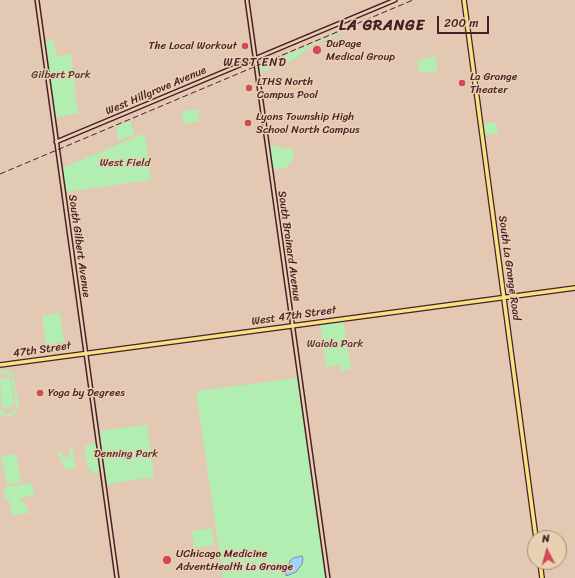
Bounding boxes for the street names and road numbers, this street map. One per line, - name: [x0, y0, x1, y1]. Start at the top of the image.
- street label: West Hillgrove Avenue: [104, 64, 208, 118]
- street label: South Brainard Avenue: [275, 190, 303, 302]
- street label: South Gilbert Avenue: [65, 194, 93, 298]
- street label: South La Grange Road: [495, 215, 523, 321]
- street label: West 47th Street: [251, 304, 337, 328]
- street label: 47th Street: [12, 339, 72, 361]

